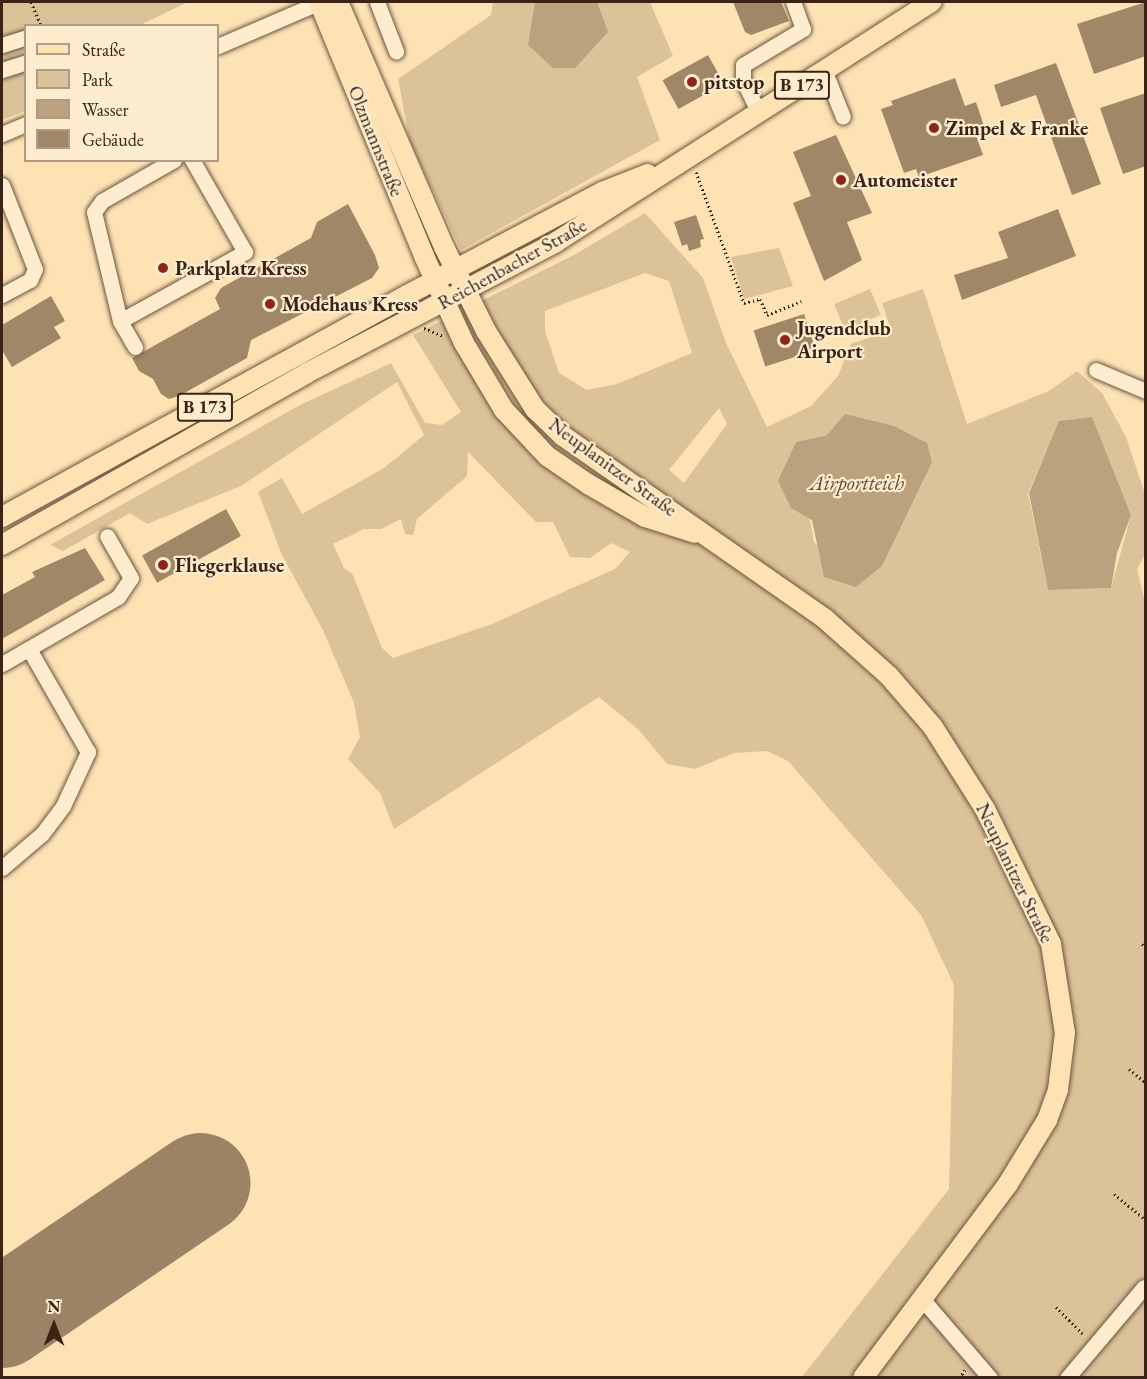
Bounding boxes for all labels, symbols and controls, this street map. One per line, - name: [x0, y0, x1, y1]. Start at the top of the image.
- legend: [24, 24, 219, 162]
- text: Straße: [82, 38, 125, 61]
- text: Park: [82, 68, 113, 91]
- place label: pitstop: [704, 70, 764, 94]
- road number: B 173: [774, 70, 830, 100]
- marker: pitstop: [685, 75, 699, 89]
- street label: Olzmannstraße: [343, 82, 409, 200]
- text: Wasser: [82, 98, 129, 121]
- place label: Zimpel & Franke: [946, 116, 1088, 140]
- marker: Zimpel & Franke: [927, 121, 941, 135]
- text: Gebäude: [82, 128, 144, 151]
- place label: Automeister: [853, 168, 957, 192]
- marker: Automeister: [834, 173, 848, 187]
- street label: Reichenbacher Straße: [433, 213, 591, 315]
- place label: Parkplatz Kress: [175, 256, 307, 280]
- marker: Parkplatz Kress: [156, 261, 170, 275]
- place label: Modehaus Kress: [282, 292, 418, 316]
- marker: Modehaus Kress: [263, 297, 277, 311]
- place label: Jugendclub Airport: [797, 316, 891, 363]
- marker: Jugendclub Airport: [778, 333, 792, 347]
- road number: B 173: [176, 392, 234, 422]
- street label: Neuplanitzer Straße: [544, 412, 682, 522]
- water label: Airportteich: [810, 470, 904, 496]
- place label: Fliegerklause: [175, 553, 284, 577]
- marker: Fliegerklause: [156, 558, 170, 572]
- street label: Neuplanitzer Straße: [971, 799, 1059, 947]
- north arrow: [24, 1295, 84, 1355]
- text: N: [48, 1296, 60, 1317]

